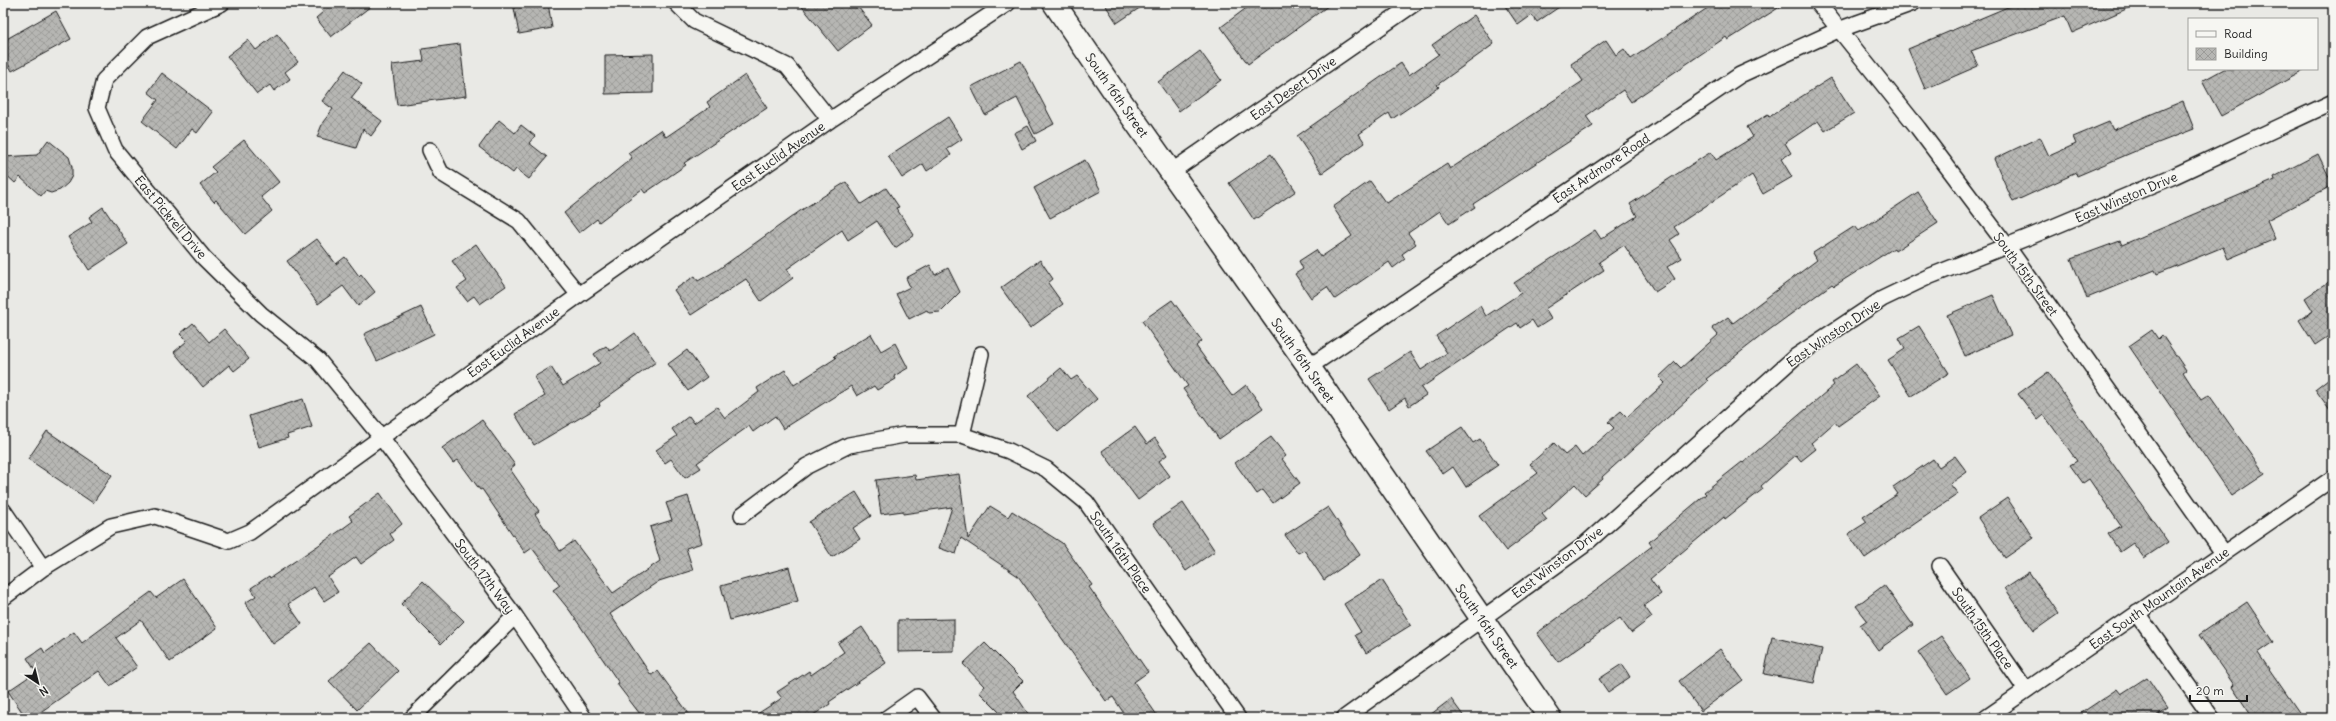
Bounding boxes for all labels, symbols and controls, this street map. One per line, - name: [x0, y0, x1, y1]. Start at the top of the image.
- legend: [2188, 18, 2318, 70]
- text: Road: [2224, 26, 2252, 41]
- text: Building: [2224, 46, 2268, 61]
- street label: South 16th Street: [1081, 50, 1152, 141]
- street label: East Desert Drive: [1247, 52, 1340, 124]
- street label: East Euclid Avenue: [728, 118, 828, 195]
- street label: East Ardmore Road: [1549, 129, 1653, 207]
- street label: East Winston Drive: [2072, 168, 2180, 227]
- street label: East Pickrell Drive: [131, 172, 210, 263]
- street label: South 15th Street: [1989, 229, 2062, 320]
- street label: East Winston Drive: [1783, 296, 1883, 371]
- street label: East Euclid Avenue: [464, 303, 563, 382]
- street label: South 16th Street: [1267, 315, 1338, 406]
- street label: South 16th Place: [1086, 508, 1155, 597]
- street label: East Winston Drive: [1508, 523, 1606, 602]
- street label: South 17th Way: [451, 535, 518, 617]
- street label: East South Mountain Avenue: [2086, 544, 2233, 653]
- street label: South 16th Street: [1451, 581, 1522, 672]
- street label: South 15th Place: [1948, 584, 2017, 673]
- north arrow: [18, 663, 58, 703]
- scale bar: [2190, 677, 2247, 703]
- text: N: [37, 683, 51, 699]
- text: 20 m: [2196, 683, 2224, 698]

